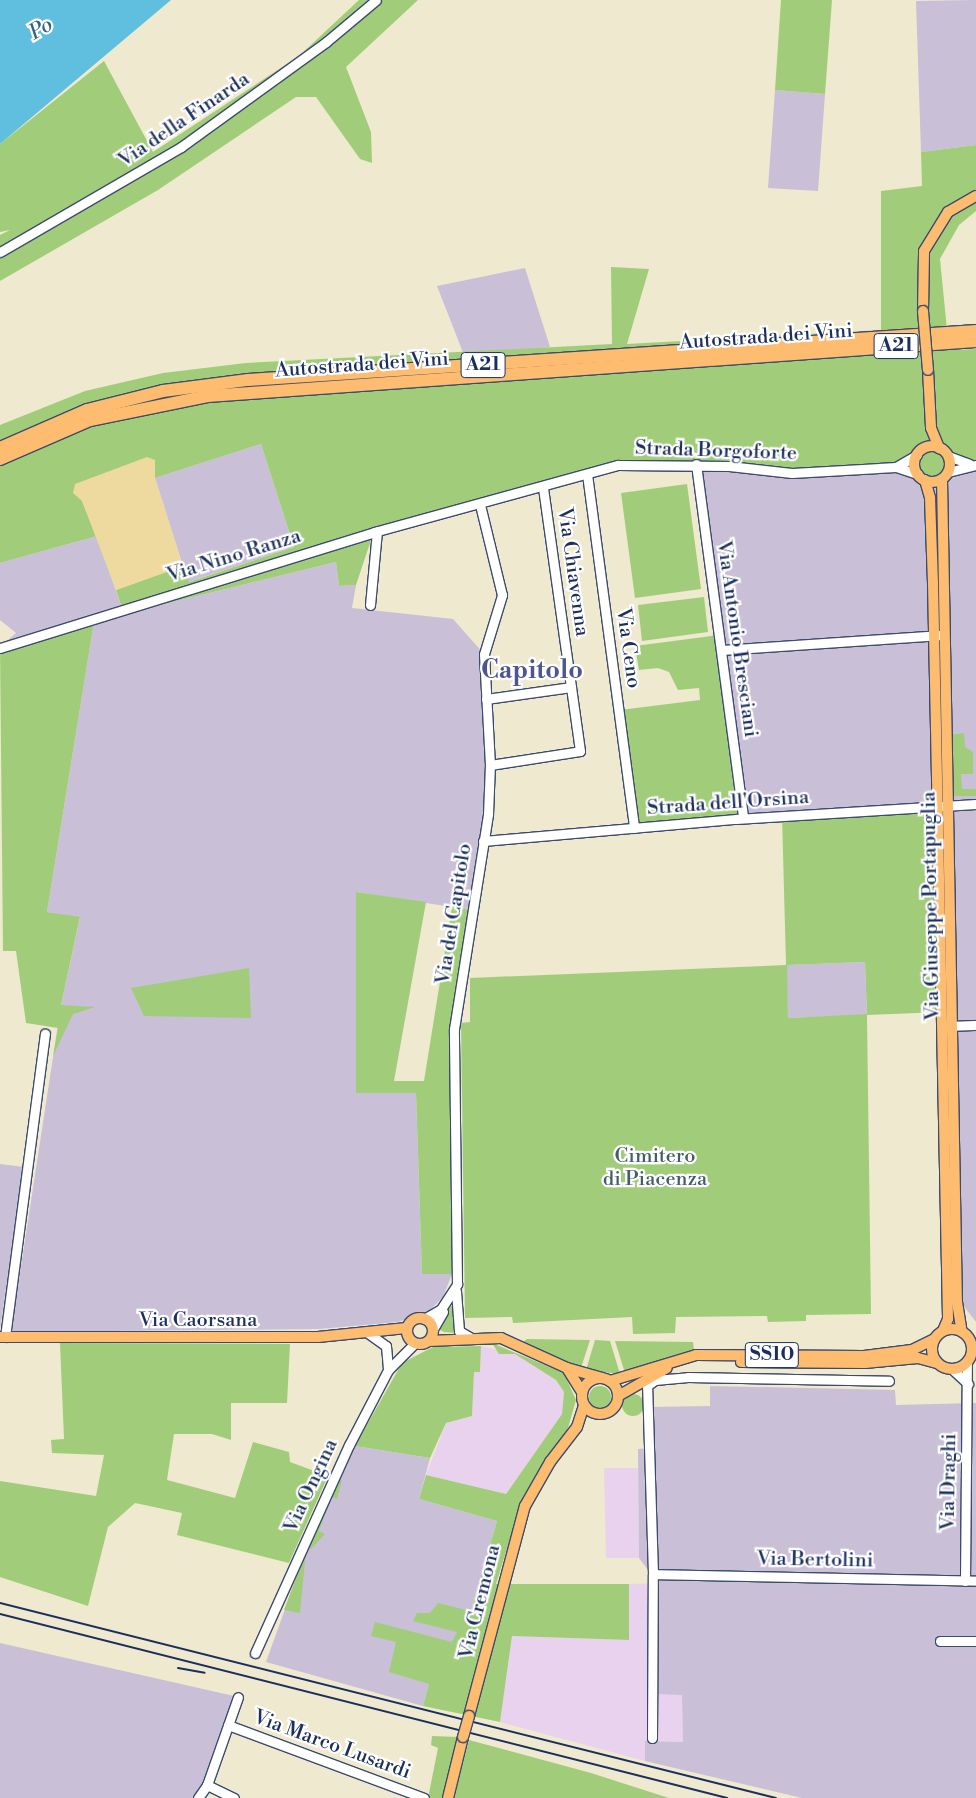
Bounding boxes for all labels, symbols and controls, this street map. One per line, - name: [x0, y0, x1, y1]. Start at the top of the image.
- water label: Po: [25, 12, 57, 46]
- street label: Via della Finarda: [114, 67, 254, 173]
- street label: Autostrada dei Vini: [678, 319, 854, 355]
- road number: A21: [874, 330, 918, 362]
- street label: Autostrada dei Vini: [274, 347, 450, 383]
- road number: A21: [460, 348, 506, 382]
- street label: Strada Borgoforte: [635, 436, 797, 466]
- street label: Via Chiavenna: [552, 506, 594, 638]
- street label: Via Nino Ranza: [164, 524, 304, 588]
- street label: Via Antonio Bresciani: [711, 539, 763, 739]
- street label: Via Ceno: [610, 606, 646, 690]
- district label: Capitolo: [481, 656, 583, 686]
- street label: Strada dell'Orsina: [646, 785, 810, 821]
- street label: Via Giuseppe Portapuglia: [917, 791, 945, 1021]
- street label: Via del Capitolo: [431, 842, 477, 986]
- park label: Cimitero di Piacenza: [603, 1145, 707, 1192]
- street label: Via Caorsana: [139, 1308, 257, 1332]
- road number: SS10: [744, 1338, 800, 1372]
- street label: Via Draghi: [936, 1433, 962, 1531]
- street label: Via Ongina: [279, 1435, 343, 1537]
- street label: Via Cremona: [454, 1542, 506, 1662]
- street label: Via Bertolini: [757, 1547, 873, 1573]
- street label: Via Marco Lusardi: [250, 1705, 414, 1785]

